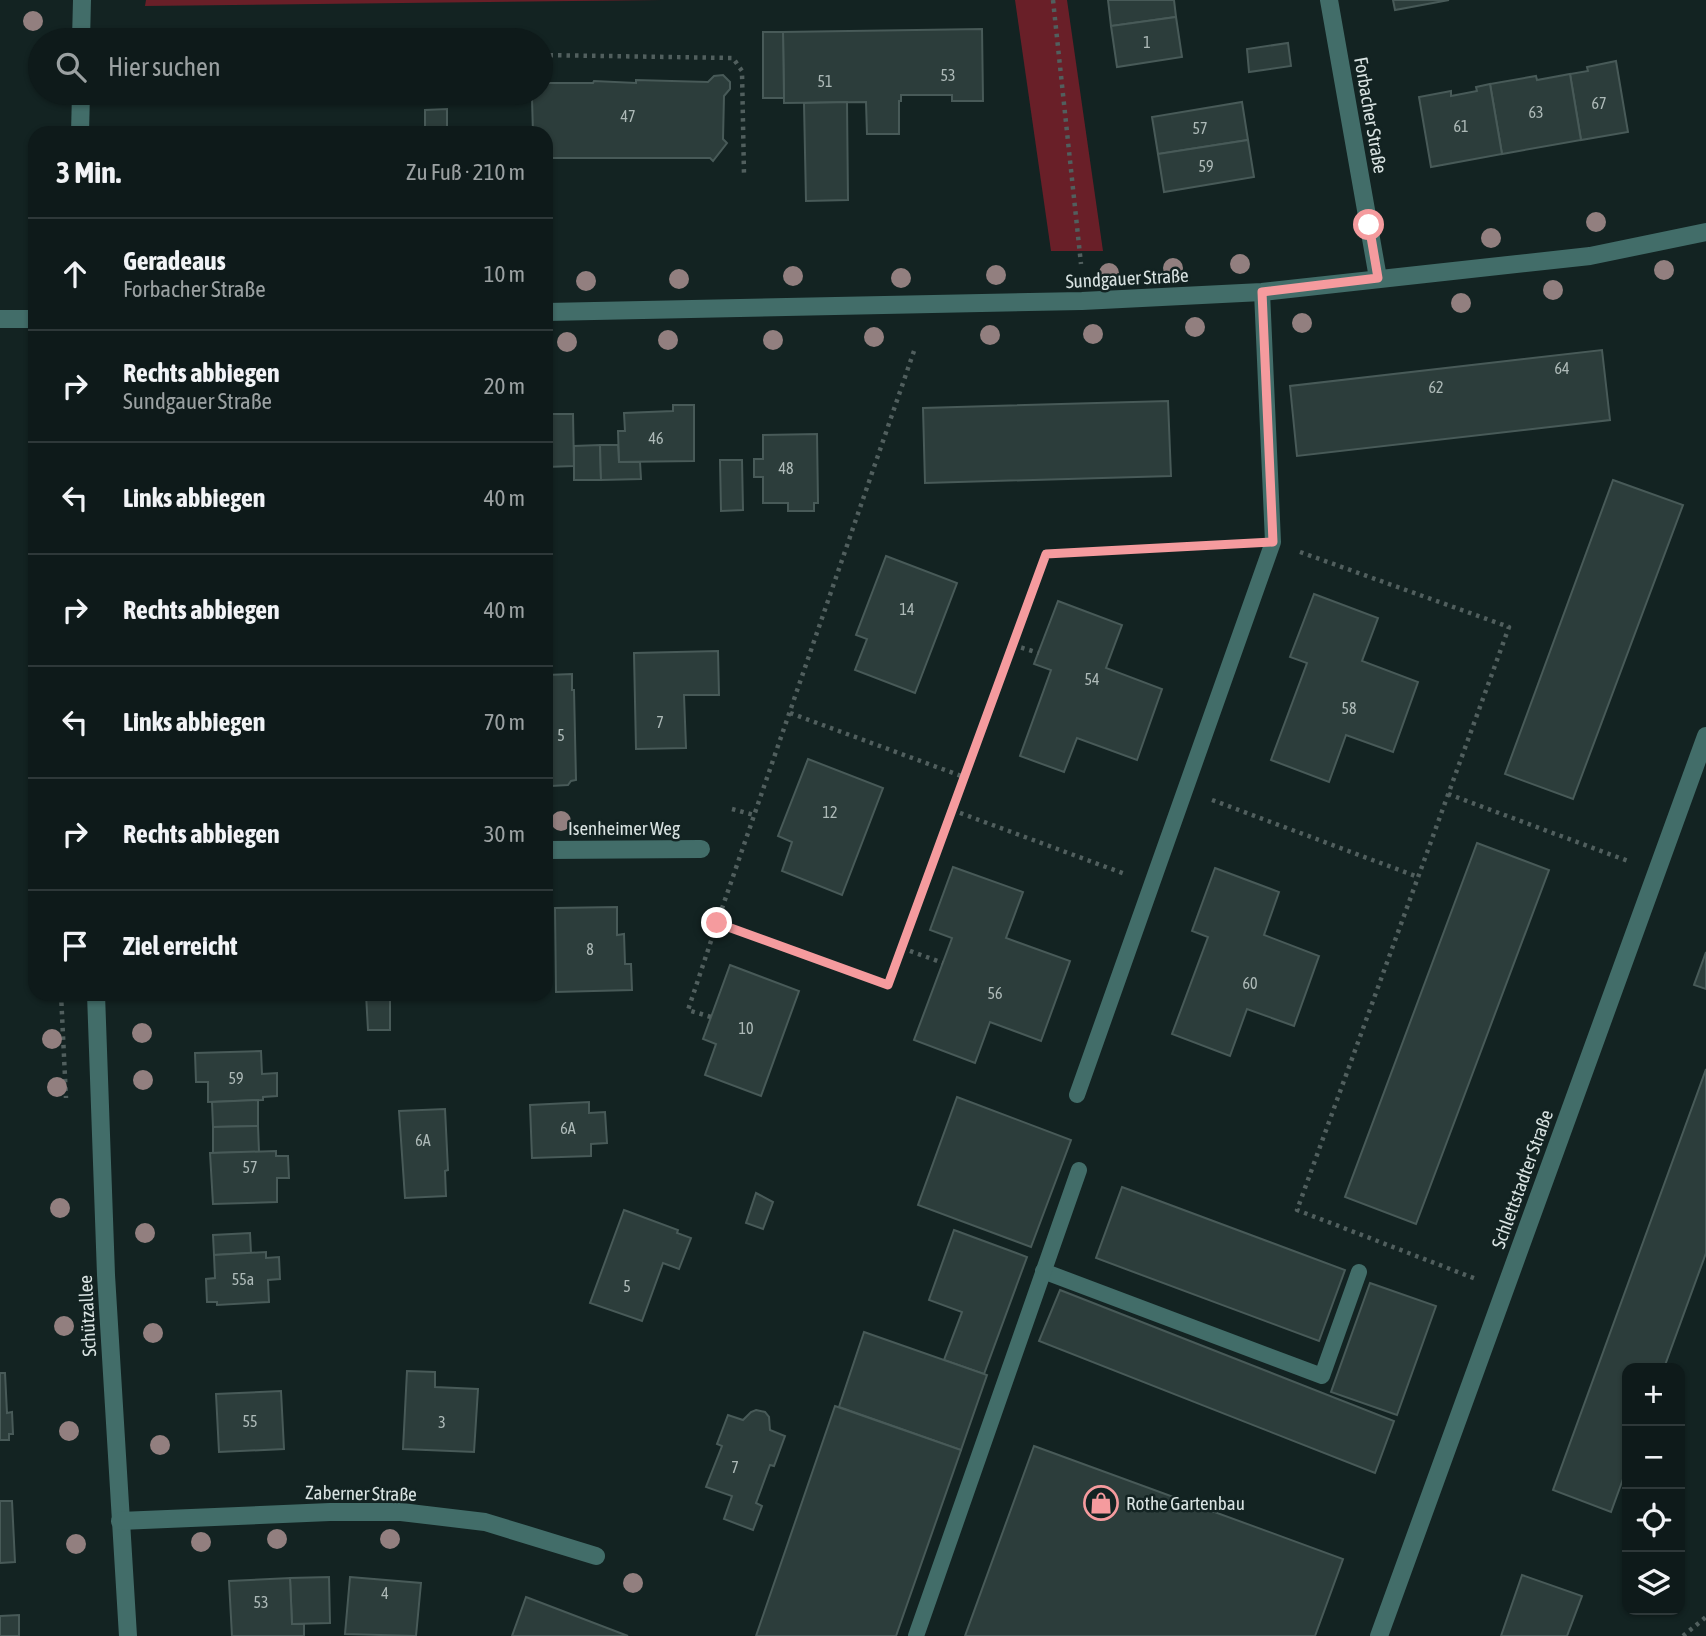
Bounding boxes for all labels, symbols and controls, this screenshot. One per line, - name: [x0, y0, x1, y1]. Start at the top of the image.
- search box: [28, 28, 553, 105]
- house number: 1: [1143, 33, 1151, 51]
- icon: search: [52, 48, 90, 86]
- text: Hier suchen: [108, 52, 221, 82]
- street label: Forbacher Straße: [1350, 55, 1392, 175]
- house number: 53: [940, 66, 956, 84]
- house number: 51: [817, 72, 833, 90]
- house number: 67: [1591, 94, 1607, 112]
- house number: 63: [1528, 103, 1544, 121]
- house number: 47: [620, 107, 636, 125]
- house number: 61: [1453, 117, 1469, 135]
- house number: 57: [1192, 119, 1208, 137]
- text: 3 Min.: [56, 155, 121, 189]
- house number: 59: [1198, 157, 1214, 175]
- text: Zu Fuß · 210 m: [406, 159, 525, 185]
- route start: [1353, 209, 1384, 240]
- text: Geradeaus: [123, 246, 226, 276]
- icon: ahead: [56, 255, 94, 293]
- text: 10 m: [484, 261, 525, 287]
- street label: Sundgauer Straße: [1065, 264, 1189, 292]
- text: Forbacher Straße: [123, 276, 266, 302]
- text: Rechts abbiegen: [123, 358, 280, 388]
- house number: 64: [1554, 359, 1570, 377]
- icon: right: [56, 367, 94, 405]
- text: 20 m: [484, 373, 525, 399]
- house number: 62: [1428, 378, 1444, 396]
- text: Sundgauer Straße: [123, 388, 272, 414]
- house number: 46: [648, 429, 664, 447]
- house number: 48: [778, 459, 794, 477]
- icon: left: [56, 479, 94, 517]
- text: Links abbiegen: [123, 483, 265, 513]
- text: 40 m: [484, 485, 525, 511]
- icon: right: [56, 591, 94, 629]
- text: Rechts abbiegen: [123, 595, 280, 625]
- text: 40 m: [484, 597, 525, 623]
- house number: 14: [899, 600, 915, 618]
- house number: 54: [1084, 670, 1100, 688]
- house number: 58: [1341, 699, 1357, 717]
- icon: left: [56, 703, 94, 741]
- text: Links abbiegen: [123, 707, 265, 737]
- text: 70 m: [484, 709, 525, 735]
- house number: 7: [656, 713, 664, 731]
- house number: 5: [557, 726, 565, 744]
- house number: 12: [822, 803, 838, 821]
- icon: right: [56, 815, 94, 853]
- street label: Isenheimer Weg: [568, 817, 681, 839]
- text: Rechts abbiegen: [123, 819, 280, 849]
- text: 30 m: [484, 821, 525, 847]
- route end: [701, 907, 732, 938]
- icon: arrive: [56, 927, 94, 965]
- text: Ziel erreicht: [123, 931, 238, 961]
- house number: 8: [586, 940, 594, 958]
- house number: 60: [1242, 974, 1258, 992]
- house number: 56: [987, 984, 1003, 1002]
- house number: 10: [738, 1019, 754, 1037]
- house number: 59: [228, 1069, 244, 1087]
- street label: Schlettstadter Straße: [1487, 1107, 1557, 1251]
- house number: 6A: [560, 1119, 576, 1137]
- house number: 6A: [415, 1131, 431, 1149]
- house number: 57: [242, 1158, 258, 1176]
- house number: 55a: [232, 1270, 254, 1288]
- street label: Schützallee: [74, 1275, 100, 1357]
- house number: 5: [623, 1277, 631, 1295]
- map controls: [1622, 1363, 1685, 1615]
- button: +: [1622, 1363, 1685, 1426]
- house number: 55: [242, 1412, 258, 1430]
- house number: 3: [438, 1413, 446, 1431]
- button: −: [1622, 1426, 1685, 1489]
- house number: 7: [731, 1458, 739, 1476]
- street label: Zaberner Straße: [305, 1481, 417, 1505]
- shop icon: Rothe Gartenbau: [1082, 1484, 1120, 1522]
- button: locate: [1622, 1489, 1685, 1552]
- place label: Rothe Gartenbau: [1126, 1492, 1245, 1514]
- button: layers: [1622, 1552, 1685, 1615]
- house number: 4: [381, 1584, 389, 1602]
- house number: 53: [253, 1593, 269, 1611]

